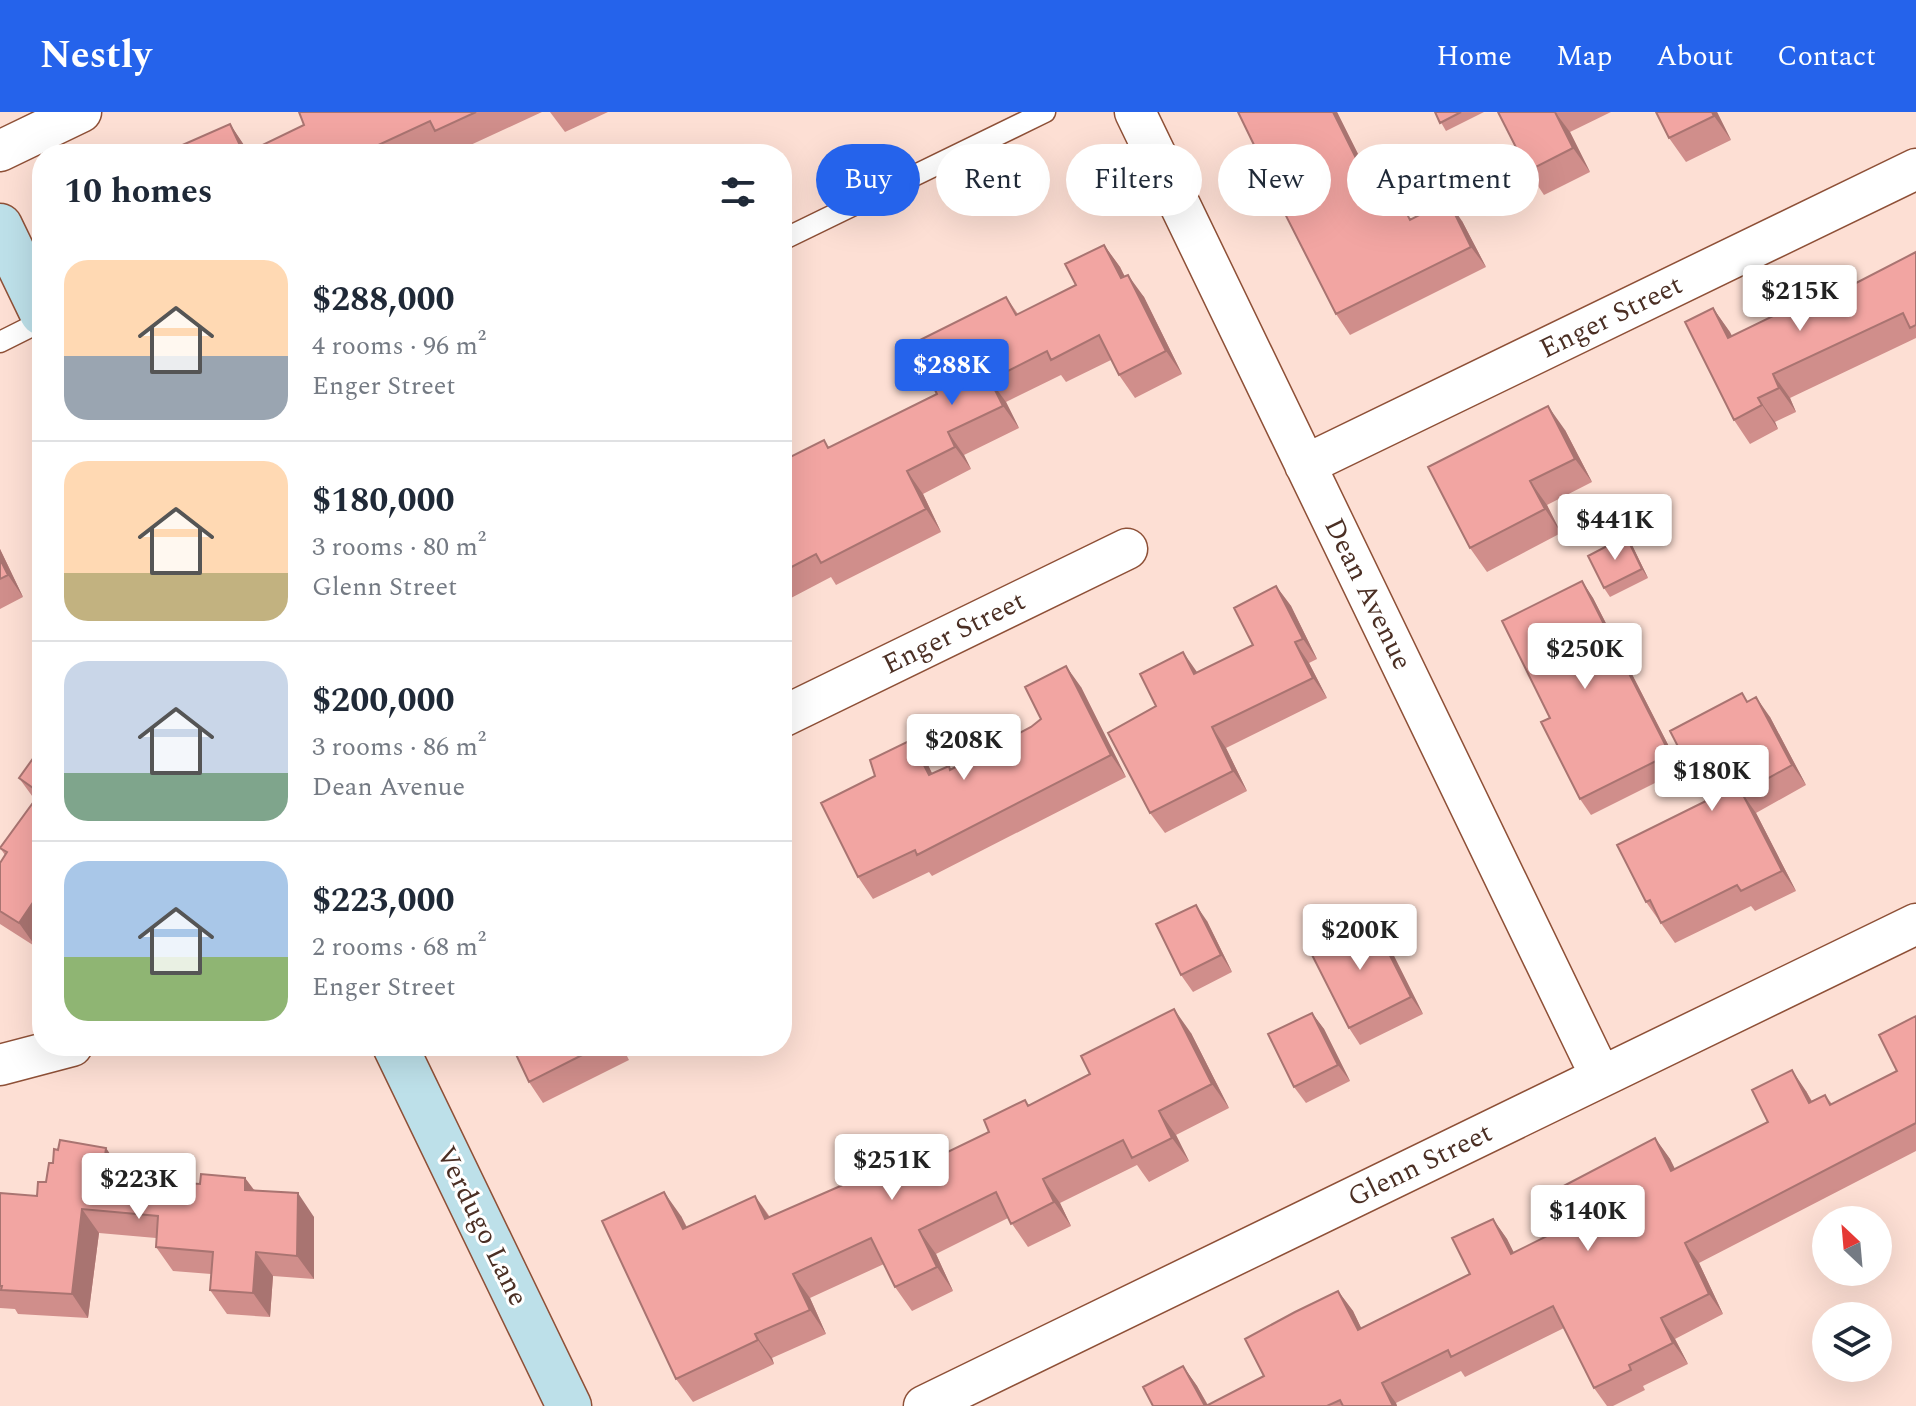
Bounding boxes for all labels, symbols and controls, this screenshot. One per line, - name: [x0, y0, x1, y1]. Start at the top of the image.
- text: Nestly: [40, 27, 151, 85]
- text: Home: [1436, 35, 1512, 78]
- text: Map: [1556, 35, 1612, 78]
- text: About: [1656, 35, 1733, 78]
- text: Contact: [1777, 35, 1876, 78]
- chip: Buy: [816, 144, 920, 216]
- chip: Rent: [936, 144, 1050, 216]
- chip: Filters: [1066, 144, 1202, 216]
- chip: New: [1218, 144, 1331, 216]
- chip: Apartment: [1347, 144, 1539, 216]
- text: 10 homes: [64, 166, 213, 218]
- icon: filters: [716, 170, 760, 214]
- street label: Enger Street: [1532, 264, 1690, 370]
- pin: $215K: [1744, 265, 1856, 333]
- text: $215K: [1761, 271, 1839, 311]
- text: $288,000: [312, 274, 455, 326]
- icon: home: [128, 292, 224, 388]
- text: 4 rooms · 96 m²: [312, 326, 486, 366]
- pin: $288K: [896, 339, 1008, 407]
- text: $288K: [913, 345, 991, 385]
- text: Enger Street: [312, 366, 456, 406]
- text: $180,000: [312, 475, 455, 527]
- icon: home: [128, 493, 224, 589]
- pin: $441K: [1559, 494, 1671, 562]
- text: $441K: [1576, 500, 1654, 540]
- street label: Dean Avenue: [1313, 511, 1423, 677]
- text: 3 rooms · 80 m²: [312, 527, 486, 567]
- text: Glenn Street: [312, 567, 457, 607]
- street label: Enger Street: [875, 580, 1033, 686]
- pin: $250K: [1529, 623, 1641, 691]
- text: $250K: [1546, 629, 1624, 669]
- text: $200,000: [312, 675, 455, 727]
- icon: home: [128, 693, 224, 789]
- pin: $208K: [908, 714, 1020, 782]
- text: $208K: [925, 720, 1003, 760]
- text: 3 rooms · 86 m²: [312, 727, 486, 767]
- pin: $180K: [1656, 745, 1768, 813]
- text: $180K: [1673, 751, 1751, 791]
- text: Dean Avenue: [312, 767, 465, 807]
- text: $223,000: [312, 875, 455, 927]
- icon: home: [128, 893, 224, 989]
- pin: $200K: [1304, 904, 1416, 972]
- text: $200K: [1321, 910, 1399, 950]
- text: 2 rooms · 68 m²: [312, 927, 486, 967]
- text: Enger Street: [312, 967, 456, 1007]
- street label: Glenn Street: [1340, 1111, 1500, 1219]
- pin: $251K: [836, 1134, 948, 1202]
- street label: Verdugo Lane: [425, 1139, 539, 1313]
- text: $251K: [853, 1140, 931, 1180]
- pin: $223K: [83, 1153, 195, 1221]
- text: $223K: [100, 1159, 178, 1199]
- pin: $140K: [1532, 1185, 1644, 1253]
- text: $140K: [1549, 1191, 1627, 1231]
- north arrow: [1812, 1206, 1892, 1286]
- map controls: [1812, 1206, 1892, 1382]
- button: layers: [1812, 1302, 1892, 1382]

